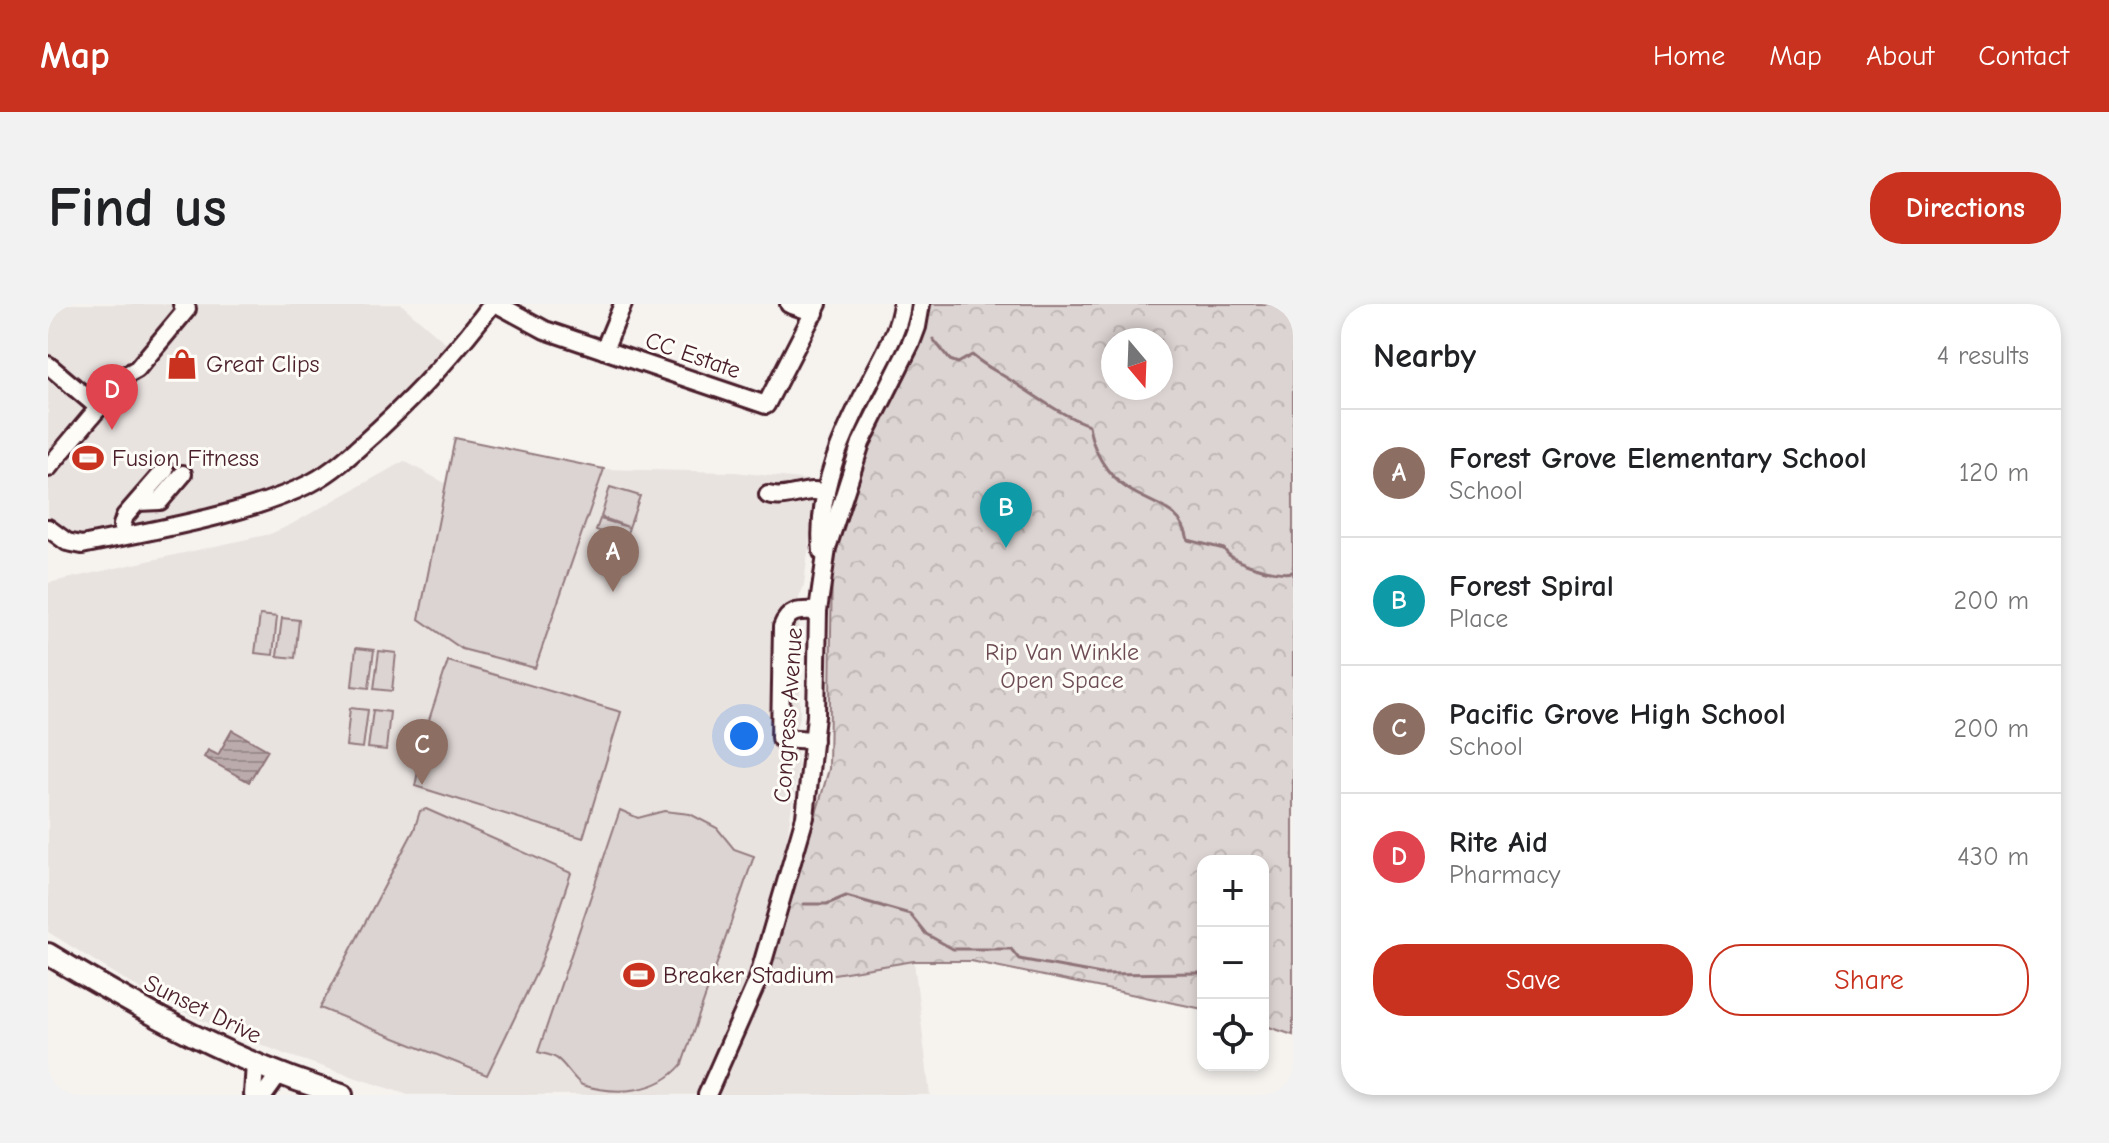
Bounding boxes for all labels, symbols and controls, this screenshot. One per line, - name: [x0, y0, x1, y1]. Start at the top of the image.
- text: Map: [40, 34, 110, 78]
- text: Home: [1653, 40, 1725, 72]
- text: Map: [1769, 40, 1822, 72]
- text: About: [1866, 40, 1934, 72]
- text: Contact: [1978, 40, 2069, 72]
- button: Directions: [1870, 172, 2061, 244]
- text: Find us: [48, 176, 227, 240]
- street label: CC Estate: [642, 326, 744, 384]
- north arrow: [1101, 328, 1173, 400]
- text: Nearby: [1373, 336, 1476, 376]
- text: 4 results: [1937, 341, 2029, 371]
- shop icon: Great Clips: [165, 347, 199, 381]
- place label: Great Clips: [206, 350, 320, 378]
- pin: D: [86, 364, 138, 430]
- sports icon: Fusion Fitness: [71, 441, 105, 475]
- text: Forest Grove Elementary School: [1449, 441, 1867, 476]
- place label: Fusion Fitness: [112, 444, 259, 472]
- text: A: [1392, 458, 1406, 488]
- text: 120 m: [1959, 458, 2029, 488]
- text: School: [1449, 476, 1523, 506]
- pin: B: [980, 482, 1032, 548]
- pin: A: [587, 526, 639, 592]
- text: Forest Spiral: [1449, 569, 1614, 604]
- text: B: [1391, 586, 1407, 616]
- text: 200 m: [1954, 586, 2029, 616]
- text: Place: [1449, 604, 1508, 634]
- street label: Congress Avenue: [768, 626, 808, 804]
- park label: Rip Van Winkle Open Space: [985, 638, 1139, 694]
- text: Pacific Grove High School: [1449, 697, 1786, 732]
- text: C: [1391, 714, 1407, 744]
- text: 200 m: [1954, 714, 2029, 744]
- your location: [724, 716, 764, 756]
- pin: C: [396, 719, 448, 785]
- text: School: [1449, 732, 1523, 762]
- text: Rite Aid: [1449, 825, 1548, 860]
- text: D: [1391, 842, 1407, 872]
- text: 430 m: [1957, 842, 2029, 872]
- map controls: [1197, 855, 1269, 1071]
- button: +: [1197, 855, 1269, 927]
- text: Pharmacy: [1449, 860, 1560, 890]
- button: −: [1197, 927, 1269, 999]
- button: Save: [1373, 944, 1693, 1016]
- button: Share: [1709, 944, 2029, 1016]
- sports icon: Breaker Stadium: [622, 958, 656, 992]
- place label: Breaker Stadium: [663, 961, 834, 989]
- street label: Sunset Drive: [140, 969, 266, 1049]
- button: locate: [1197, 999, 1269, 1071]

